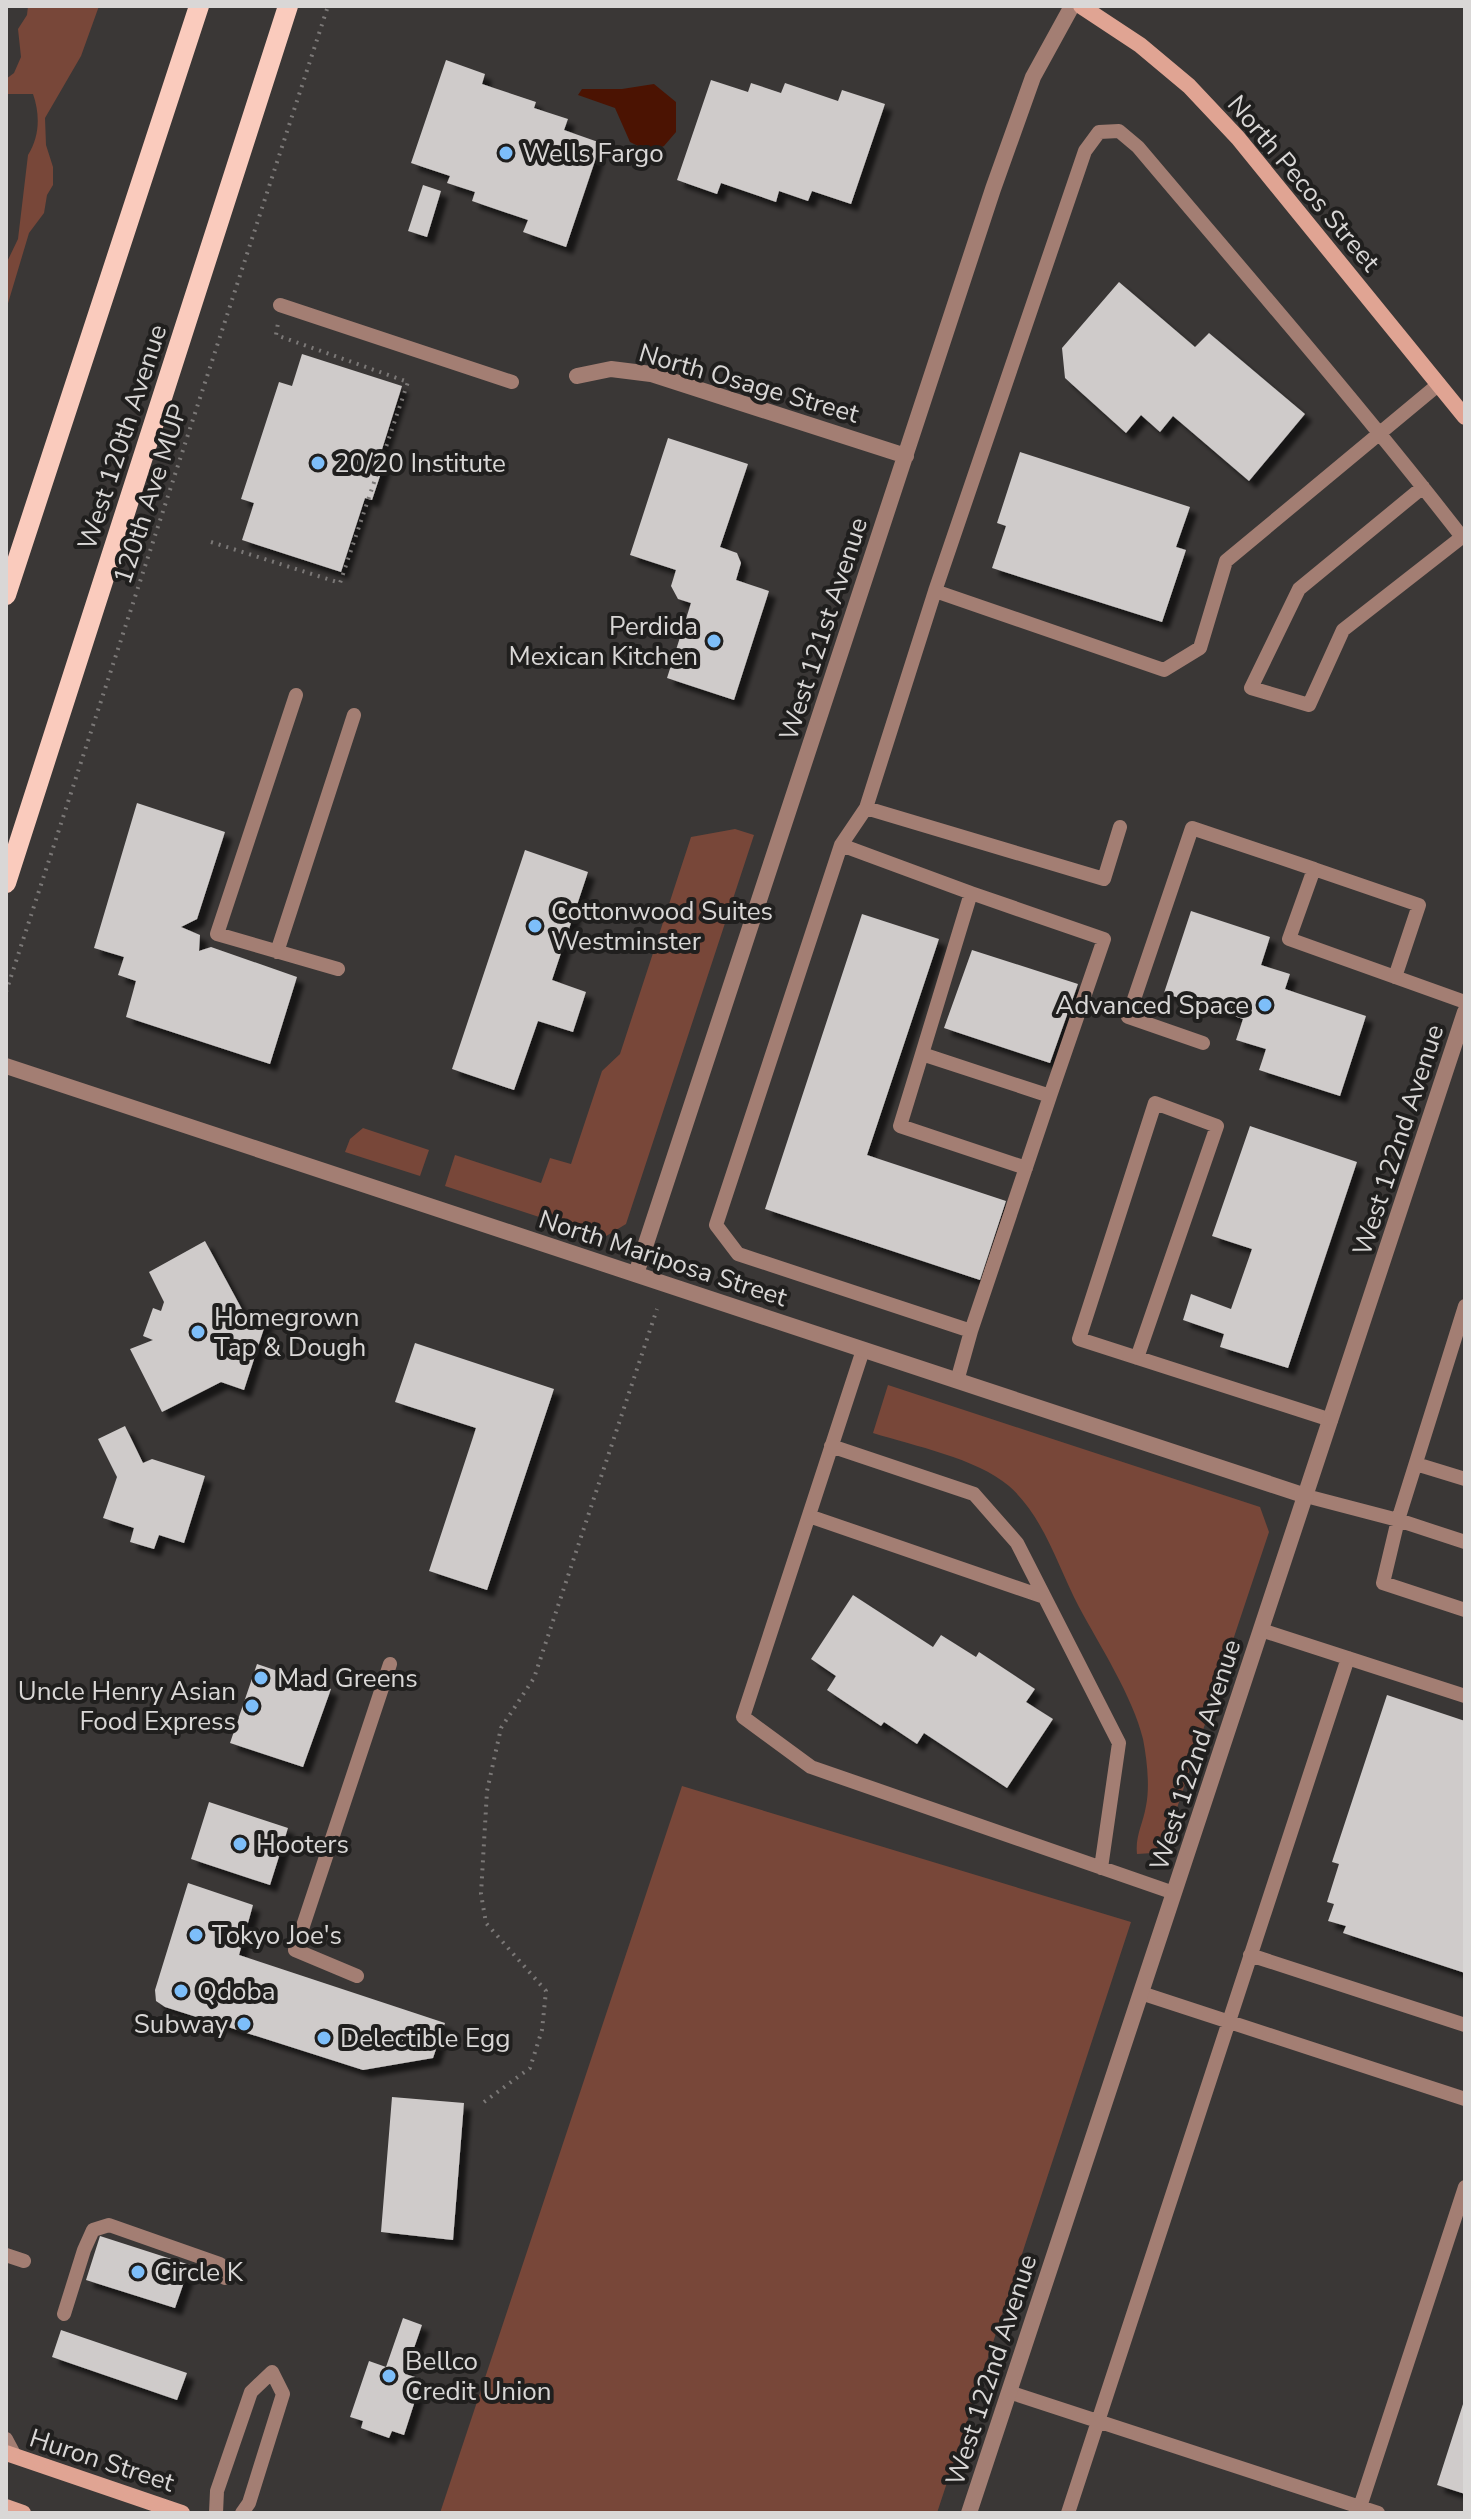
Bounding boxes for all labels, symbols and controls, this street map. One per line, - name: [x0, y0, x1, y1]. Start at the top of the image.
- street label: North Pecos Street: [1219, 88, 1388, 280]
- place label: Wells Fargo: [522, 136, 664, 171]
- marker: Wells Fargo: [497, 144, 515, 162]
- street label: West 120th Avenue: [70, 320, 175, 554]
- street label: North Osage Street: [635, 335, 864, 432]
- street label: 120th Ave MUP: [105, 400, 196, 588]
- place label: 20/20 Institute: [334, 446, 506, 481]
- marker: 20/20 Institute: [309, 454, 327, 472]
- street label: West 121st Avenue: [771, 513, 876, 745]
- place label: Perdida Mexican Kitchen: [509, 609, 698, 674]
- marker: Perdida Mexican Kitchen: [705, 632, 723, 650]
- place label: Cottonwood Suites Westminster: [551, 894, 773, 959]
- marker: Cottonwood Suites Westminster: [526, 917, 544, 935]
- place label: Advanced Space: [1055, 988, 1249, 1023]
- marker: Advanced Space: [1256, 996, 1274, 1014]
- street label: West 122nd Avenue: [1345, 1020, 1452, 1260]
- street label: North Mariposa Street: [534, 1202, 792, 1315]
- place label: Homegrown Tap & Dough: [214, 1300, 366, 1365]
- marker: Homegrown Tap & Dough: [189, 1323, 207, 1341]
- street label: West 122nd Avenue: [1142, 1635, 1249, 1875]
- place label: Mad Greens: [277, 1661, 418, 1696]
- marker: Mad Greens: [252, 1669, 270, 1687]
- place label: Uncle Henry Asian Food Express: [18, 1674, 236, 1739]
- marker: Uncle Henry Asian Food Express: [243, 1697, 261, 1715]
- place label: Hooters: [256, 1827, 349, 1862]
- marker: Hooters: [231, 1835, 249, 1853]
- place label: Tokyo Joe's: [212, 1918, 342, 1953]
- marker: Tokyo Joe's: [187, 1926, 205, 1944]
- place label: Qdoba: [197, 1974, 276, 2009]
- marker: Qdoba: [172, 1982, 190, 2000]
- place label: Subway: [134, 2007, 229, 2042]
- marker: Subway: [235, 2015, 253, 2033]
- place label: Delectible Egg: [340, 2021, 510, 2056]
- marker: Delectible Egg: [315, 2029, 333, 2047]
- street label: West 122nd Avenue: [938, 2250, 1045, 2490]
- place label: Circle K: [154, 2255, 244, 2290]
- marker: Circle K: [129, 2263, 147, 2281]
- place label: Bellco Credit Union: [405, 2344, 551, 2409]
- marker: Bellco Credit Union: [380, 2367, 398, 2385]
- street label: Huron Street: [25, 2421, 180, 2501]

